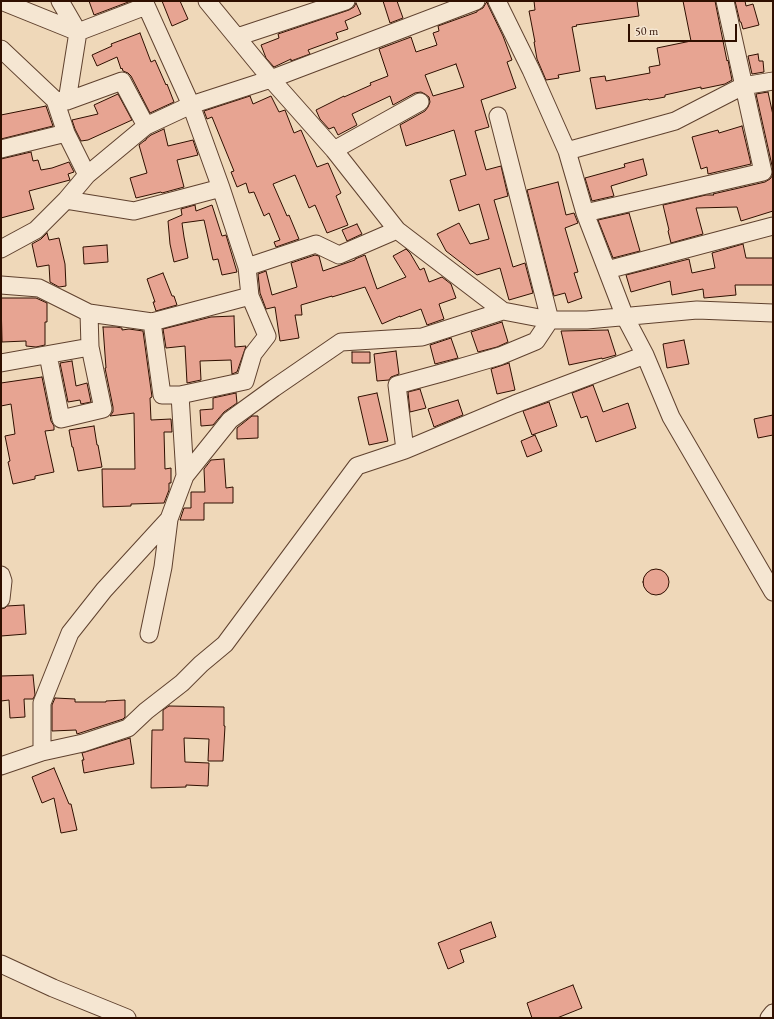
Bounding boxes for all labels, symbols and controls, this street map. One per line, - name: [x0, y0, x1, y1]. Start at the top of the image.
- scale bar: [630, 16, 739, 42]
- text: 50 m: [635, 23, 658, 39]

